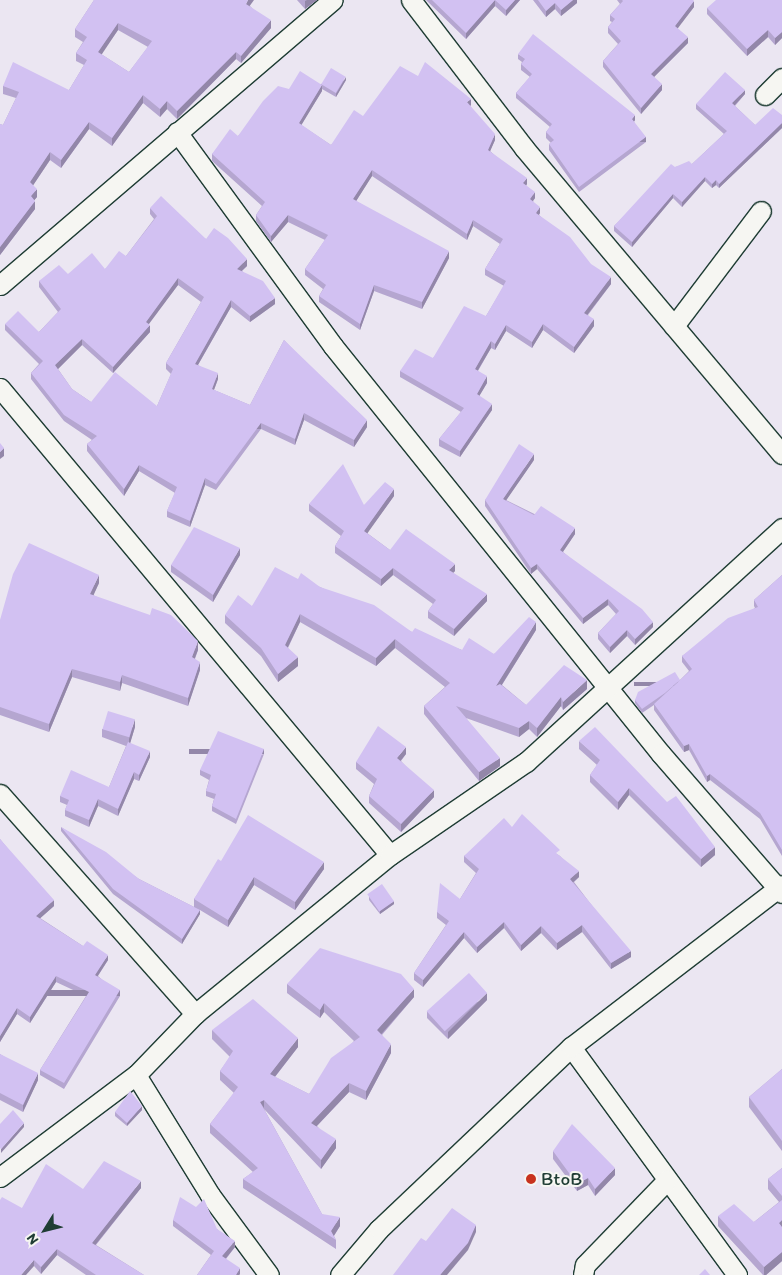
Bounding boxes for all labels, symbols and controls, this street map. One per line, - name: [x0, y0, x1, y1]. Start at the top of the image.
- place label: BtoB: [541, 1168, 582, 1190]
- marker: BtoB: [525, 1173, 537, 1185]
- north arrow: [20, 1205, 70, 1255]
- text: N: [23, 1230, 42, 1248]

